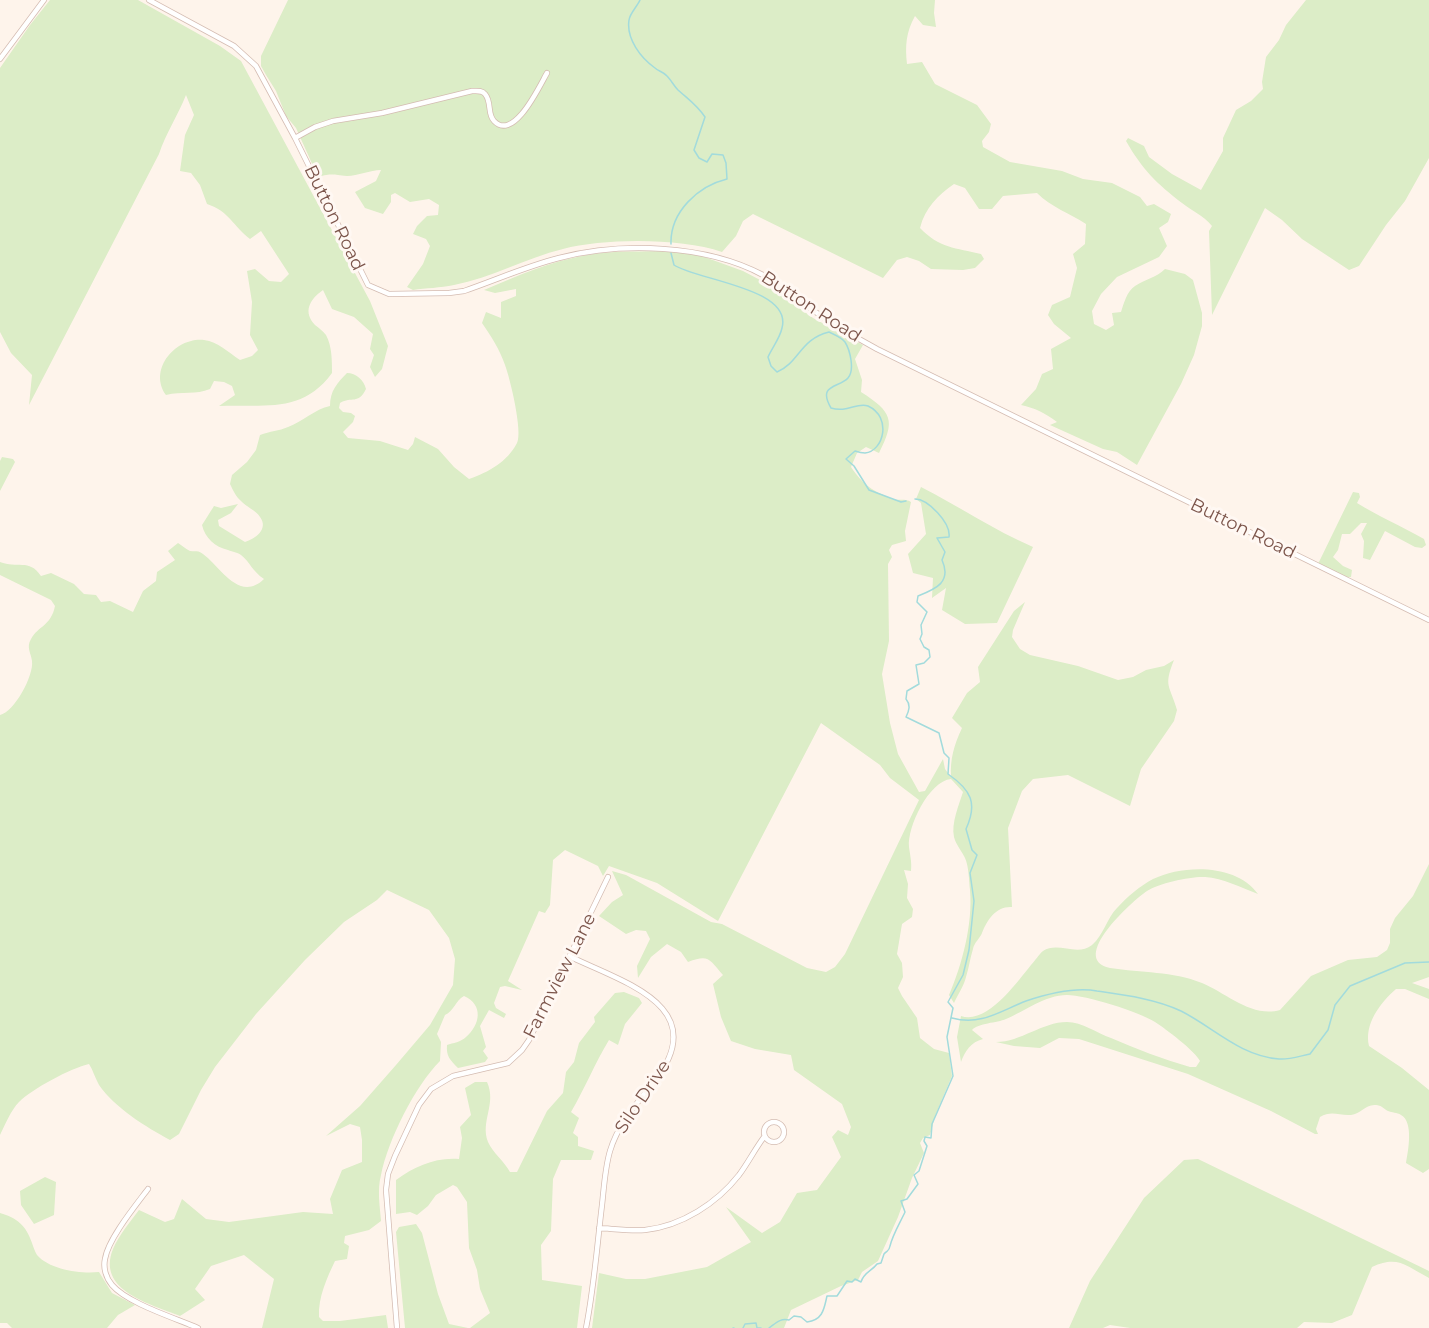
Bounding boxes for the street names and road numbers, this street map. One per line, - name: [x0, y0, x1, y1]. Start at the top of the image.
- street label: Button Road: [299, 162, 369, 274]
- street label: Button Road: [757, 267, 865, 347]
- street label: Button Road: [1187, 494, 1299, 564]
- street label: Farmview Lane: [519, 910, 601, 1042]
- street label: Silo Drive: [611, 1056, 675, 1138]

